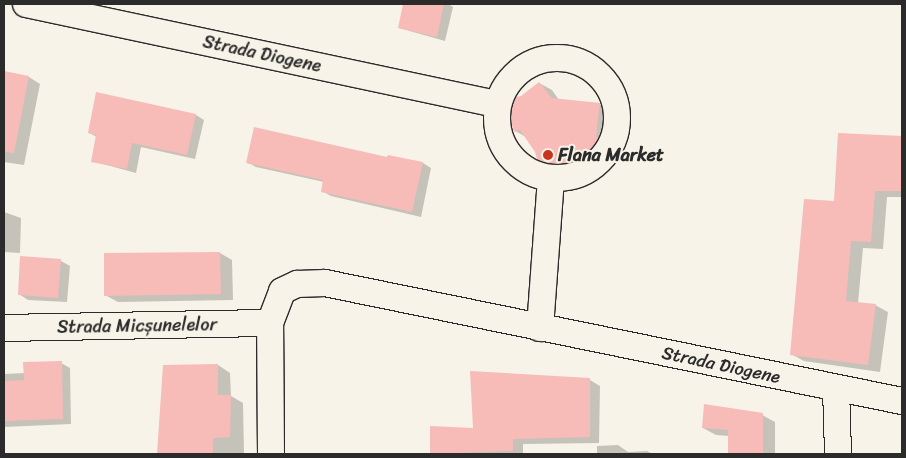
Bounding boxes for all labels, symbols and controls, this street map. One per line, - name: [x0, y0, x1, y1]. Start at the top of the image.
- street label: Strada Diogene: [201, 31, 323, 77]
- place label: Flana Market: [558, 144, 663, 166]
- marker: Flana Market: [542, 149, 554, 161]
- street label: Strada Micșunelelor: [57, 314, 217, 338]
- street label: Strada Diogene: [660, 342, 782, 388]

